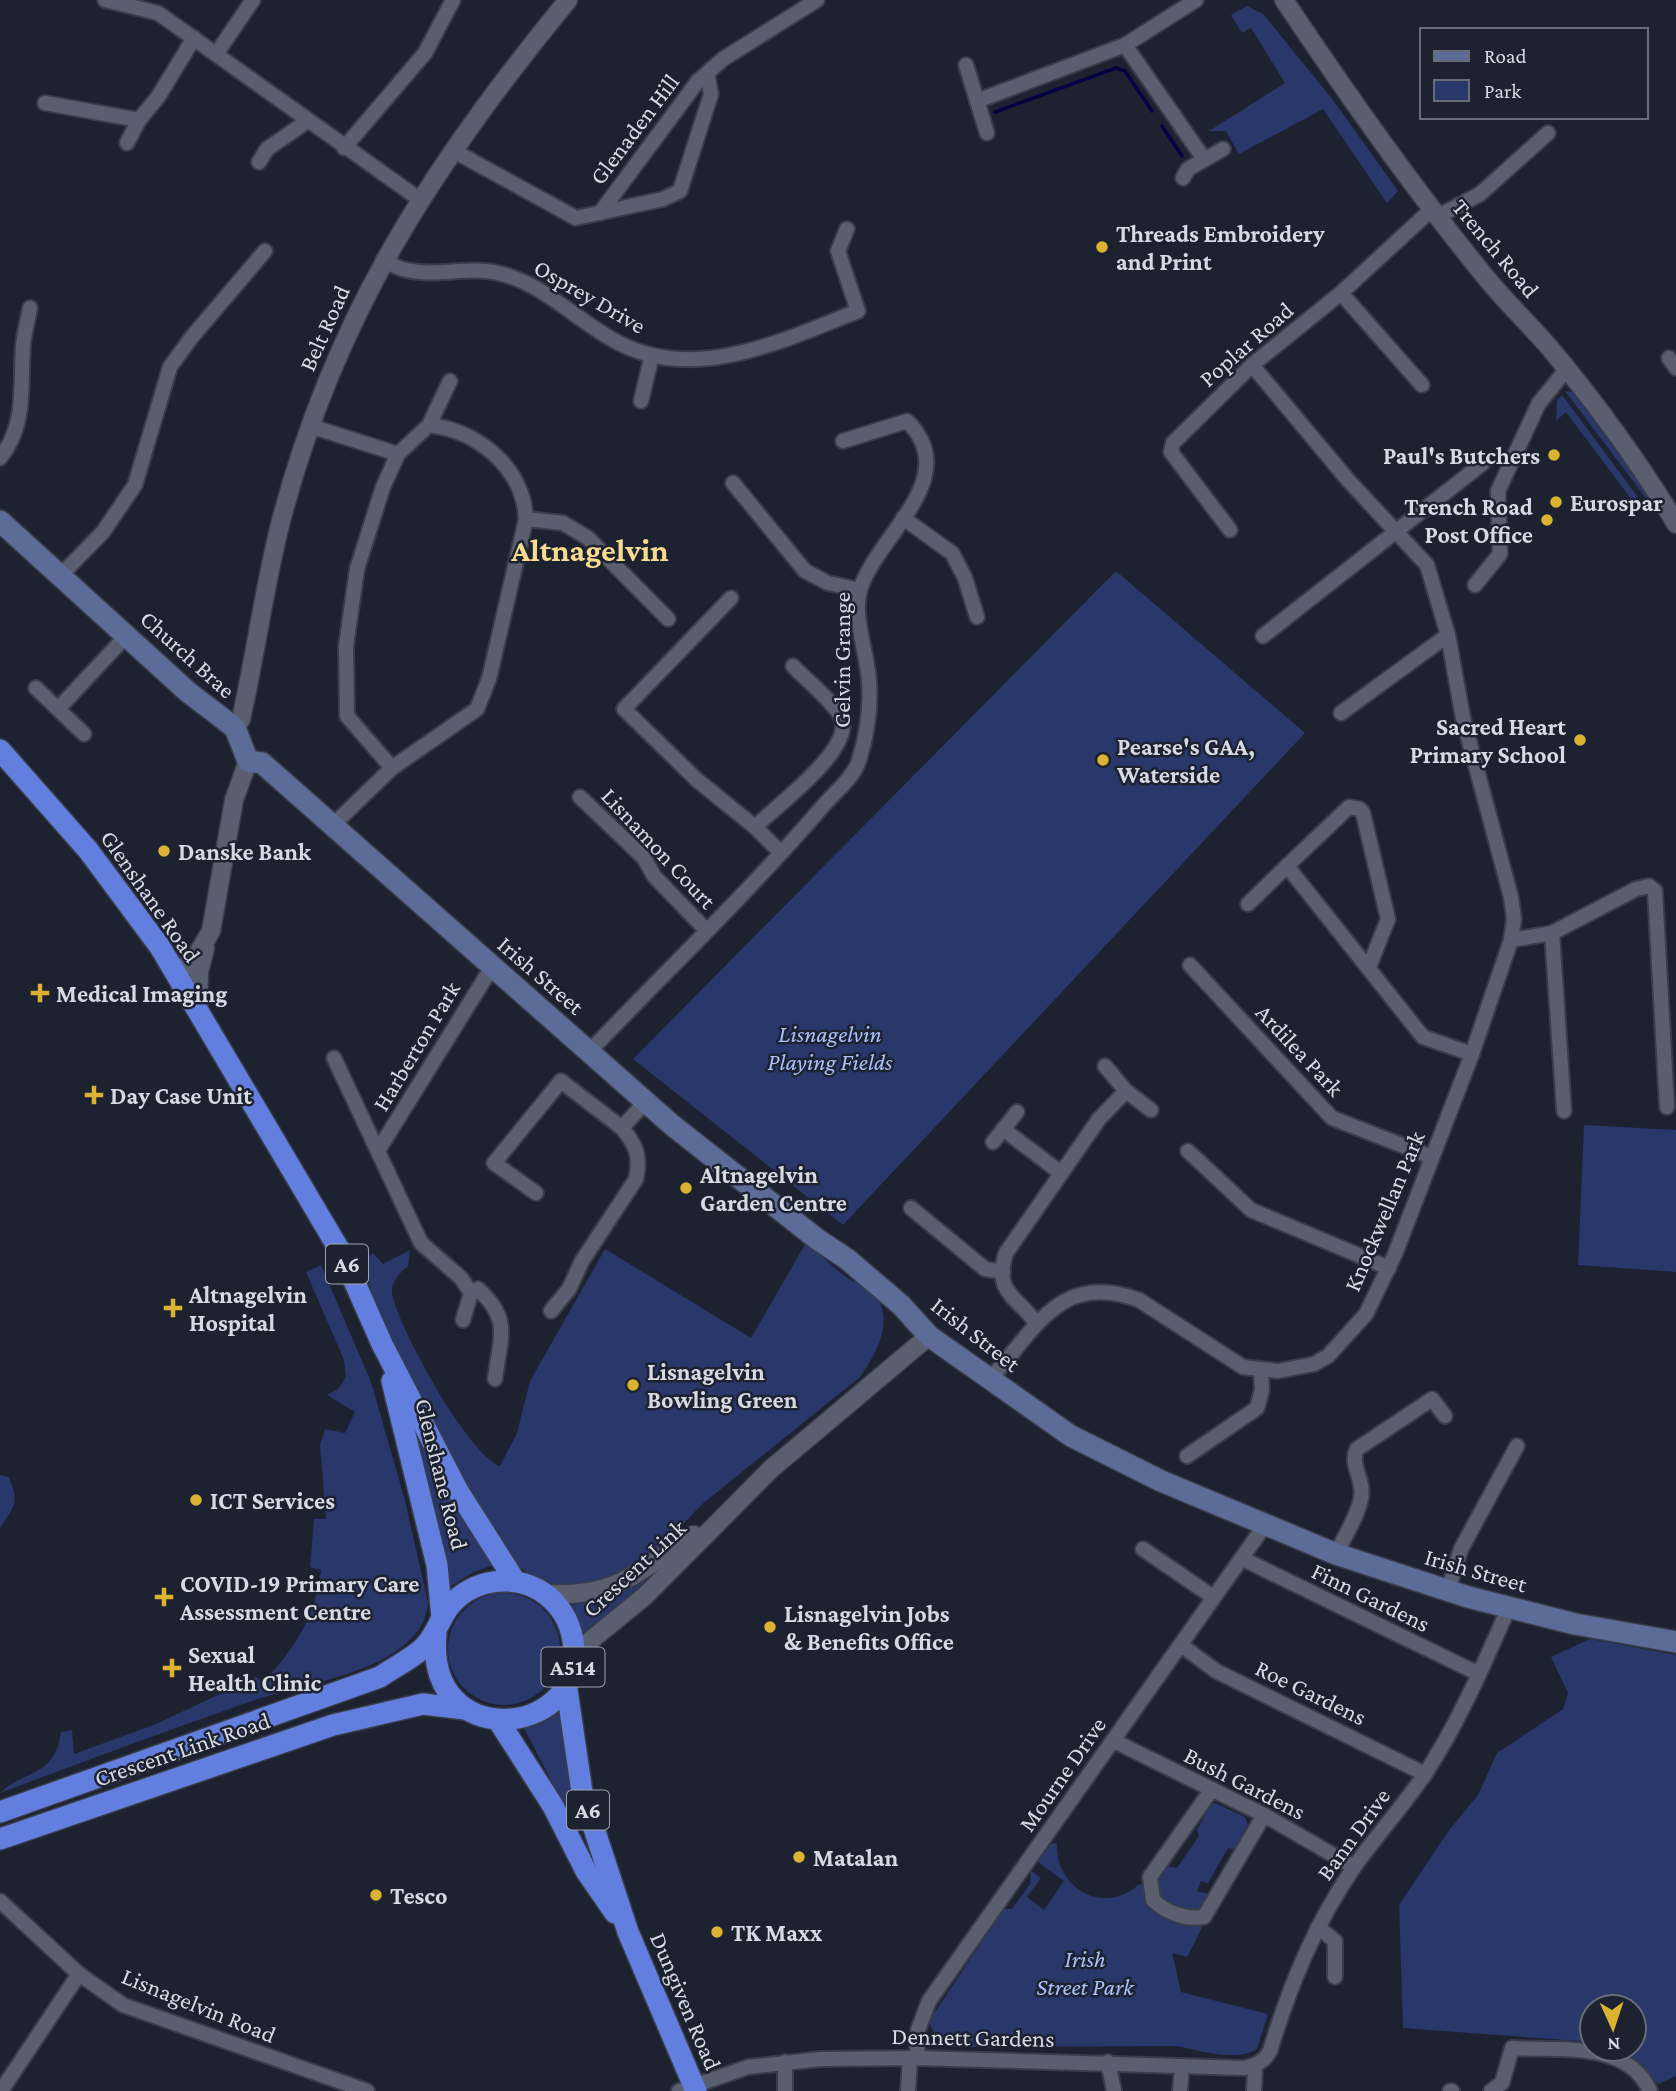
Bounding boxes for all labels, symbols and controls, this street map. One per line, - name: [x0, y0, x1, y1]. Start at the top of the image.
- legend: [1420, 28, 1648, 119]
- text: Road: [1484, 44, 1527, 68]
- street label: Glenaden Hill: [584, 68, 684, 190]
- text: Park: [1484, 79, 1521, 103]
- street label: Trench Road: [1447, 193, 1545, 303]
- place label: Threads Embroidery and Print: [1116, 220, 1325, 275]
- marker: Threads Embroidery and Print: [1094, 239, 1110, 255]
- street label: Osprey Drive: [529, 253, 651, 339]
- street label: Belt Road: [293, 281, 355, 375]
- street label: Poplar Road: [1194, 296, 1299, 392]
- place label: Paul's Butchers: [1383, 442, 1540, 469]
- marker: Paul's Butchers: [1546, 447, 1562, 463]
- place label: Eurospar: [1570, 489, 1663, 516]
- place label: Trench Road Post Office: [1404, 493, 1533, 548]
- marker: Eurospar: [1548, 494, 1564, 510]
- marker: Trench Road Post Office: [1539, 512, 1555, 528]
- district label: Altnagelvin: [510, 532, 669, 568]
- street label: Gelvin Grange: [828, 592, 855, 728]
- street label: Church Brae: [135, 605, 241, 703]
- place label: Sacred Heart Primary School: [1410, 713, 1566, 768]
- marker: Sacred Heart Primary School: [1572, 732, 1588, 748]
- place label: Pearse's GAA, Waterside: [1116, 733, 1255, 788]
- marker: Pearse's GAA, Waterside: [1095, 752, 1111, 768]
- street label: Lisnamon Court: [596, 782, 723, 915]
- street label: Glenshane Road: [96, 825, 207, 968]
- place label: Danske Bank: [178, 838, 312, 865]
- marker: Danske Bank: [156, 843, 172, 859]
- street label: Irish Street: [492, 930, 590, 1020]
- street label: Harberton Park: [367, 976, 466, 1116]
- place label: Medical Imaging: [56, 980, 227, 1007]
- marker: Medical Imaging: [30, 983, 50, 1003]
- street label: Ardilea Park: [1251, 998, 1350, 1102]
- park label: Lisnagelvin Playing Fields: [768, 1020, 893, 1075]
- place label: Day Case Unit: [110, 1082, 252, 1109]
- marker: Day Case Unit: [84, 1085, 104, 1105]
- street label: Knockwellan Park: [1338, 1126, 1430, 1295]
- place label: Altnagelvin Garden Centre: [699, 1161, 847, 1216]
- marker: Altnagelvin Garden Centre: [678, 1180, 694, 1196]
- road number: A6: [326, 1245, 368, 1284]
- place label: Altnagelvin Hospital: [188, 1281, 307, 1336]
- street label: Irish Street: [926, 1291, 1027, 1378]
- marker: Altnagelvin Hospital: [163, 1298, 183, 1318]
- place label: Lisnagelvin Bowling Green: [647, 1358, 798, 1413]
- marker: Lisnagelvin Bowling Green: [625, 1377, 641, 1393]
- street label: Glenshane Road: [410, 1396, 474, 1553]
- place label: ICT Services: [210, 1487, 335, 1514]
- marker: ICT Services: [188, 1492, 204, 1508]
- street label: Crescent Link: [577, 1513, 691, 1622]
- street label: Irish Street: [1422, 1543, 1531, 1598]
- street label: Finn Gardens: [1308, 1557, 1434, 1637]
- place label: COVID-19 Primary Care Assessment Centre: [179, 1570, 419, 1625]
- marker: COVID-19 Primary Care Assessment Centre: [154, 1587, 174, 1607]
- place label: Lisnagelvin Jobs & Benefits Office: [784, 1600, 954, 1655]
- marker: Lisnagelvin Jobs & Benefits Office: [762, 1619, 778, 1635]
- place label: Sexual Health Clinic: [188, 1641, 322, 1696]
- road number: A514: [542, 1648, 604, 1686]
- street label: Roe Gardens: [1251, 1654, 1371, 1730]
- marker: Sexual Health Clinic: [162, 1658, 182, 1678]
- street label: Crescent Link Road: [91, 1706, 274, 1792]
- street label: Mourne Drive: [1013, 1712, 1111, 1836]
- street label: Bush Gardens: [1180, 1741, 1310, 1825]
- street label: Bann Drive: [1311, 1783, 1395, 1885]
- road number: A6: [567, 1790, 609, 1829]
- place label: Matalan: [813, 1844, 898, 1871]
- marker: Matalan: [791, 1849, 807, 1865]
- place label: Tesco: [390, 1882, 447, 1909]
- marker: Tesco: [368, 1887, 384, 1903]
- place label: TK Maxx: [731, 1919, 823, 1946]
- marker: TK Maxx: [709, 1924, 725, 1940]
- street label: Dungiven Road: [645, 1928, 727, 2074]
- park label: Irish Street Park: [1036, 1945, 1135, 2000]
- street label: Lisnagelvin Road: [118, 1962, 280, 2048]
- north arrow: [1578, 1993, 1648, 2063]
- street label: Dennett Gardens: [891, 2022, 1055, 2052]
- text: N: [1607, 2034, 1621, 2055]

